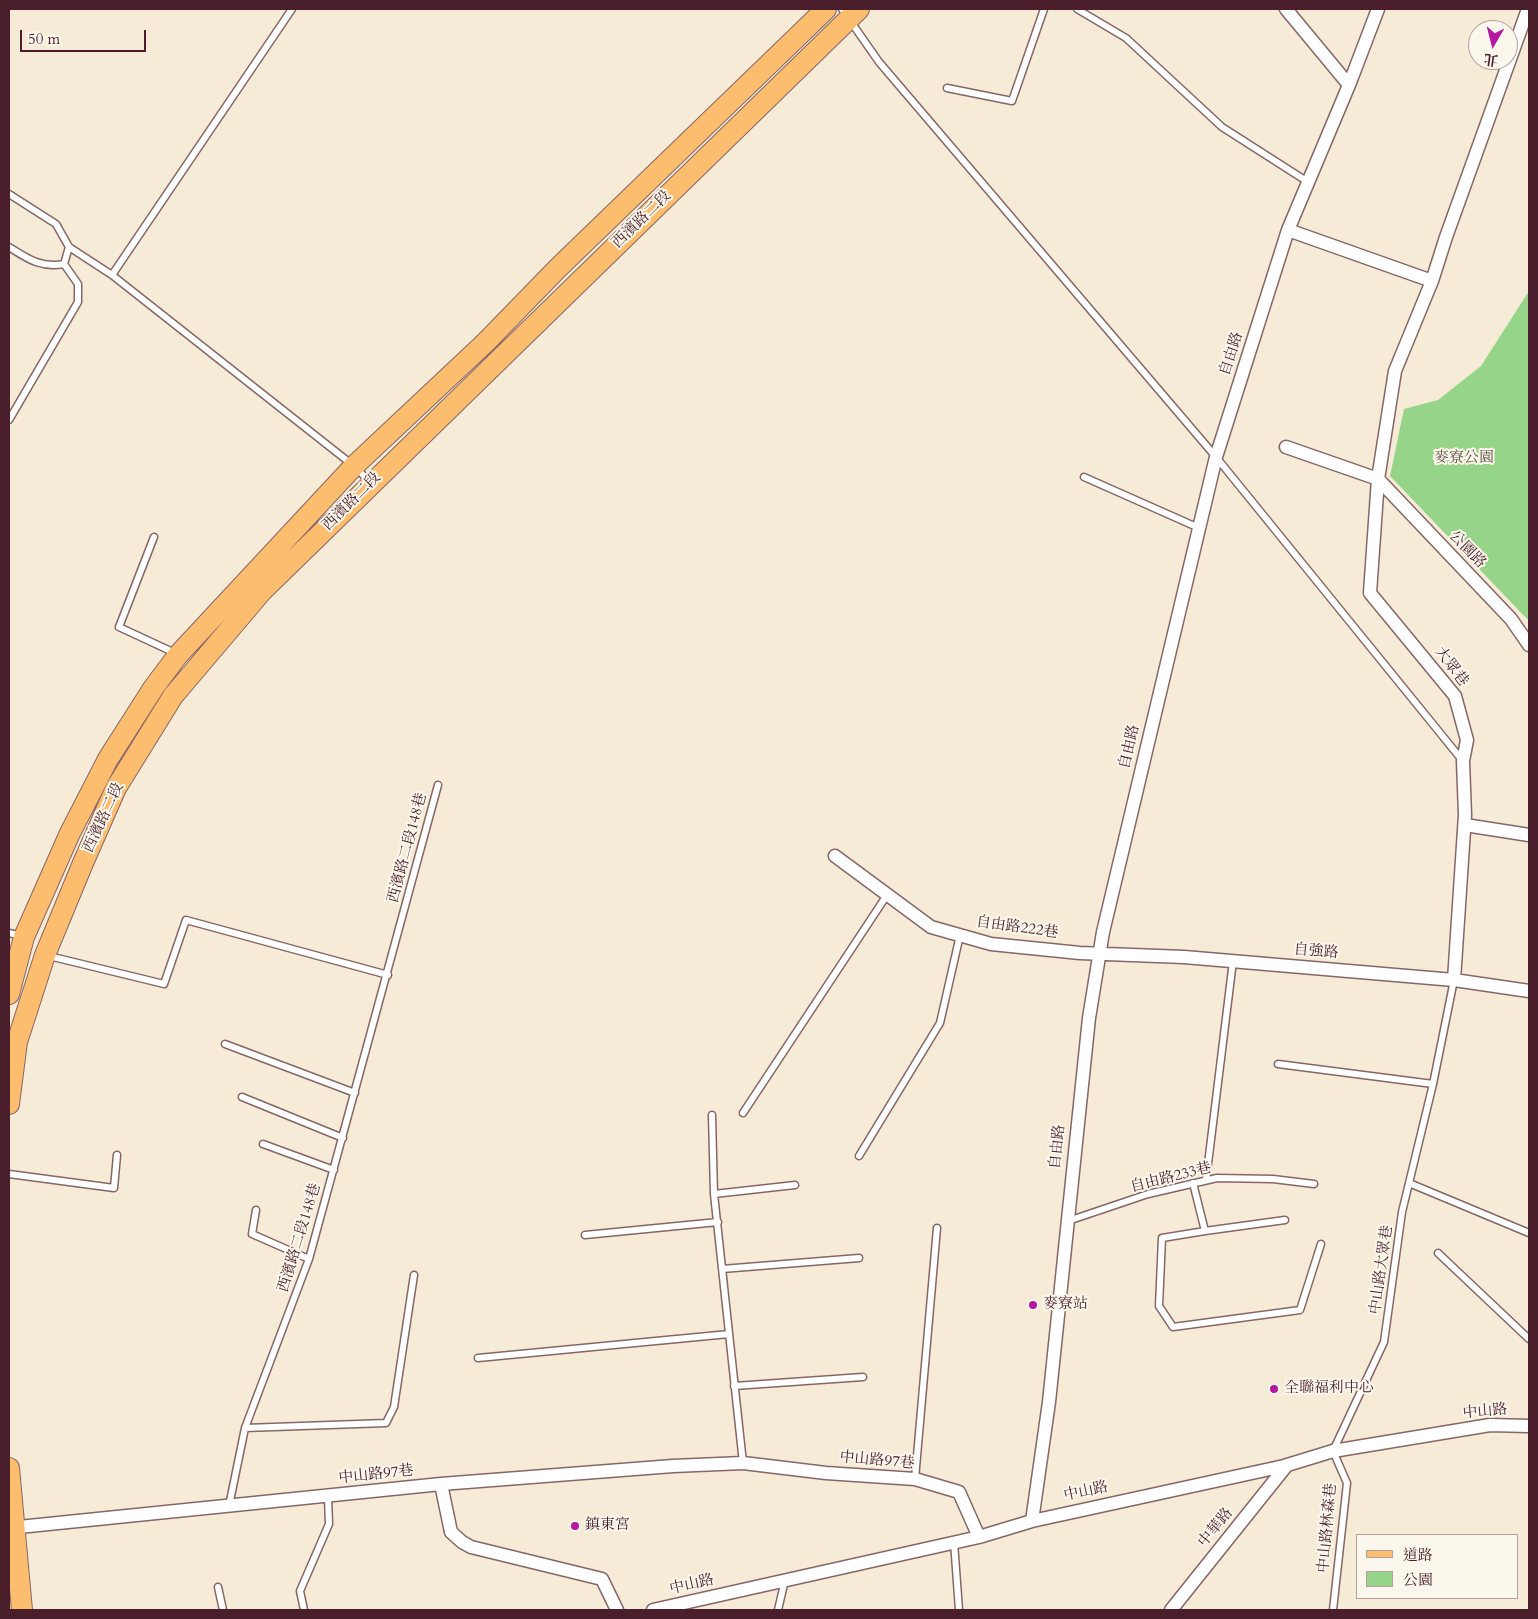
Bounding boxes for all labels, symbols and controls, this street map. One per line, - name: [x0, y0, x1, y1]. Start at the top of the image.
- scale bar: [22, 20, 149, 52]
- north arrow: [1468, 20, 1518, 70]
- text: 50 m: [28, 29, 60, 49]
- text: 北: [1483, 49, 1499, 70]
- street label: 西濱路二段: [609, 187, 675, 253]
- street label: 自由路: [1216, 330, 1248, 378]
- park label: 麥寮公園: [1434, 450, 1494, 468]
- street label: 西濱路二段: [319, 469, 385, 535]
- street label: 公園路: [1445, 528, 1489, 572]
- street label: 大眾巷: [1430, 644, 1472, 690]
- street label: 自由路: [1116, 723, 1144, 771]
- street label: 西濱路二段: [80, 780, 128, 856]
- street label: 西濱路二段148巷: [385, 791, 431, 905]
- street label: 自由路222巷: [975, 913, 1059, 943]
- street label: 自強路: [1293, 941, 1339, 963]
- street label: 自由路: [1047, 1124, 1069, 1170]
- street label: 自由路233巷: [1129, 1159, 1213, 1197]
- street label: 西濱路二段148巷: [275, 1181, 325, 1295]
- street label: 中山路大眾巷: [1367, 1224, 1397, 1316]
- place label: 麥寮站: [1043, 1296, 1088, 1314]
- marker: 麥寮站: [1027, 1299, 1039, 1311]
- place label: 全聯福利中心: [1284, 1380, 1374, 1398]
- marker: 全聯福利中心: [1268, 1383, 1280, 1395]
- street label: 中山路: [1462, 1401, 1508, 1423]
- street label: 中山路97巷: [839, 1449, 915, 1473]
- street label: 中山路97巷: [338, 1462, 414, 1488]
- street label: 中山路: [1062, 1479, 1110, 1505]
- street label: 中山路林森巷: [1315, 1482, 1341, 1574]
- street label: 中華路: [1195, 1505, 1237, 1551]
- place label: 鎮東宮: [585, 1517, 630, 1535]
- marker: 鎮東宮: [569, 1520, 581, 1532]
- legend: [1356, 1534, 1518, 1599]
- text: 道路: [1403, 1545, 1433, 1565]
- text: 公園: [1403, 1570, 1433, 1590]
- street label: 中山路: [668, 1571, 716, 1599]

